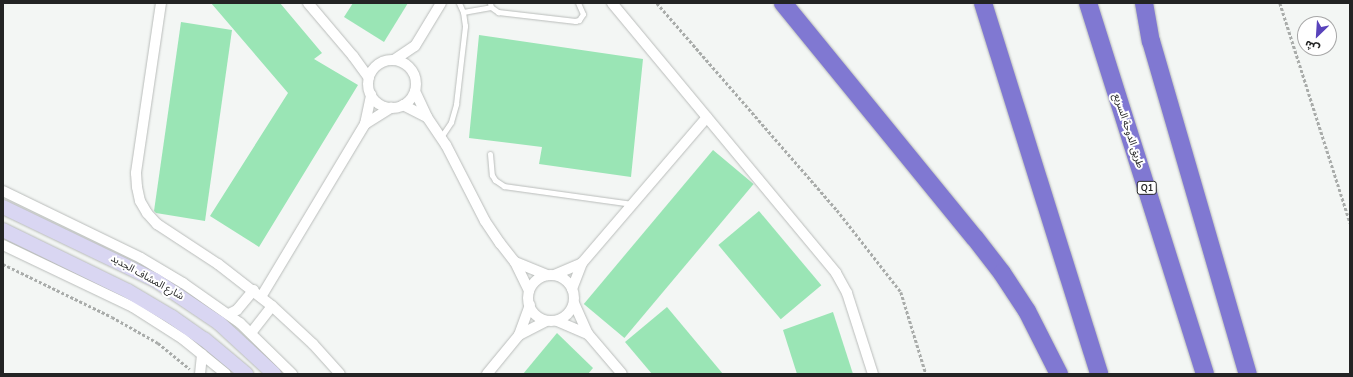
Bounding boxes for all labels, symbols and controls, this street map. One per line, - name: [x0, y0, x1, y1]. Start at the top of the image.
- north arrow: [1297, 16, 1337, 56]
- text: ش: [1302, 36, 1322, 56]
- street label: طريق الدوحة السريع: [1110, 92, 1146, 170]
- road number: Q1: [1136, 181, 1158, 195]
- street label: شارع المشاف الجديد: [108, 253, 186, 303]

